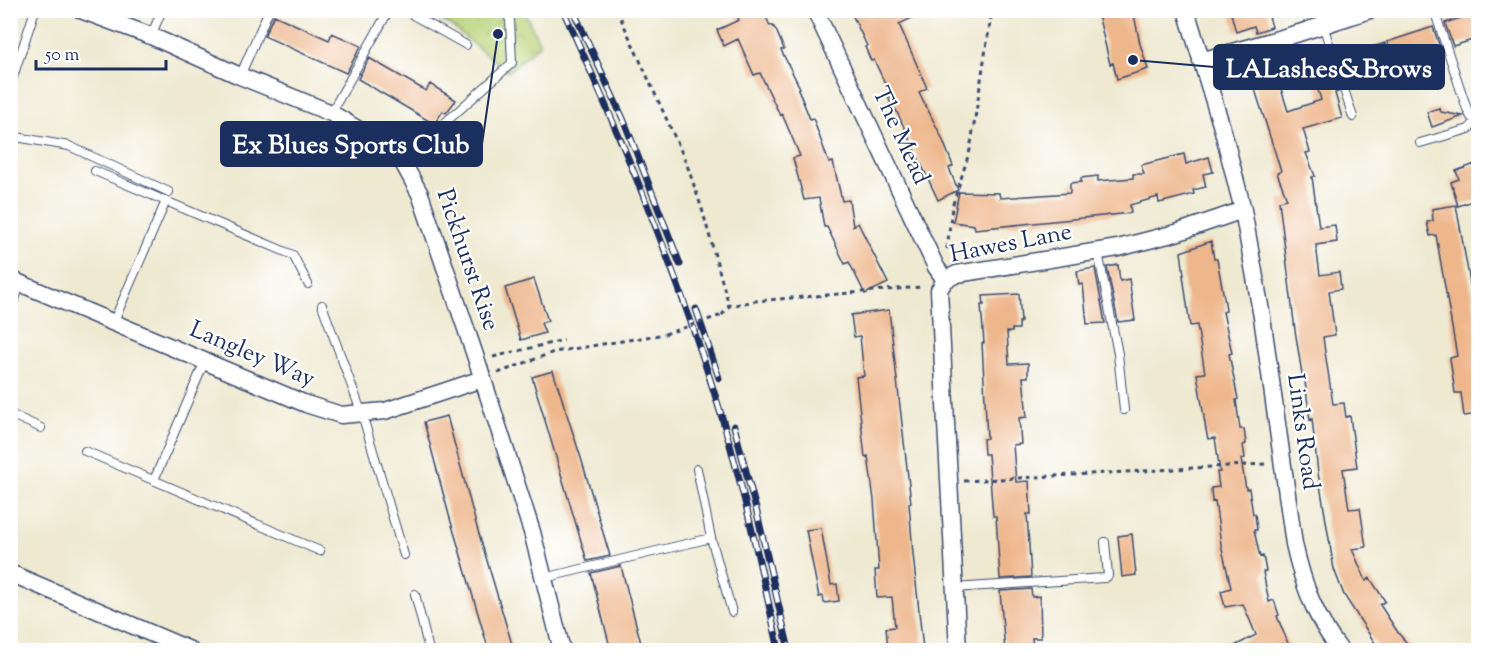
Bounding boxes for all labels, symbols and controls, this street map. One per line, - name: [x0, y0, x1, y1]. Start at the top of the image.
- scale bar: [36, 33, 166, 71]
- text: 50 m: [44, 43, 80, 69]
- callout: LALashes&Brows: [1214, 45, 1444, 89]
- text: LALashes&Brows: [1226, 52, 1432, 89]
- street label: The Mead: [863, 82, 938, 191]
- callout: Ex Blues Sports Club: [221, 122, 482, 166]
- text: Ex Blues Sports Club: [232, 128, 470, 165]
- street label: Pickhurst Rise: [427, 185, 507, 335]
- street label: Hawes Lane: [947, 216, 1075, 272]
- street label: Langley Way: [184, 313, 320, 397]
- street label: Links Road: [1277, 372, 1327, 493]

